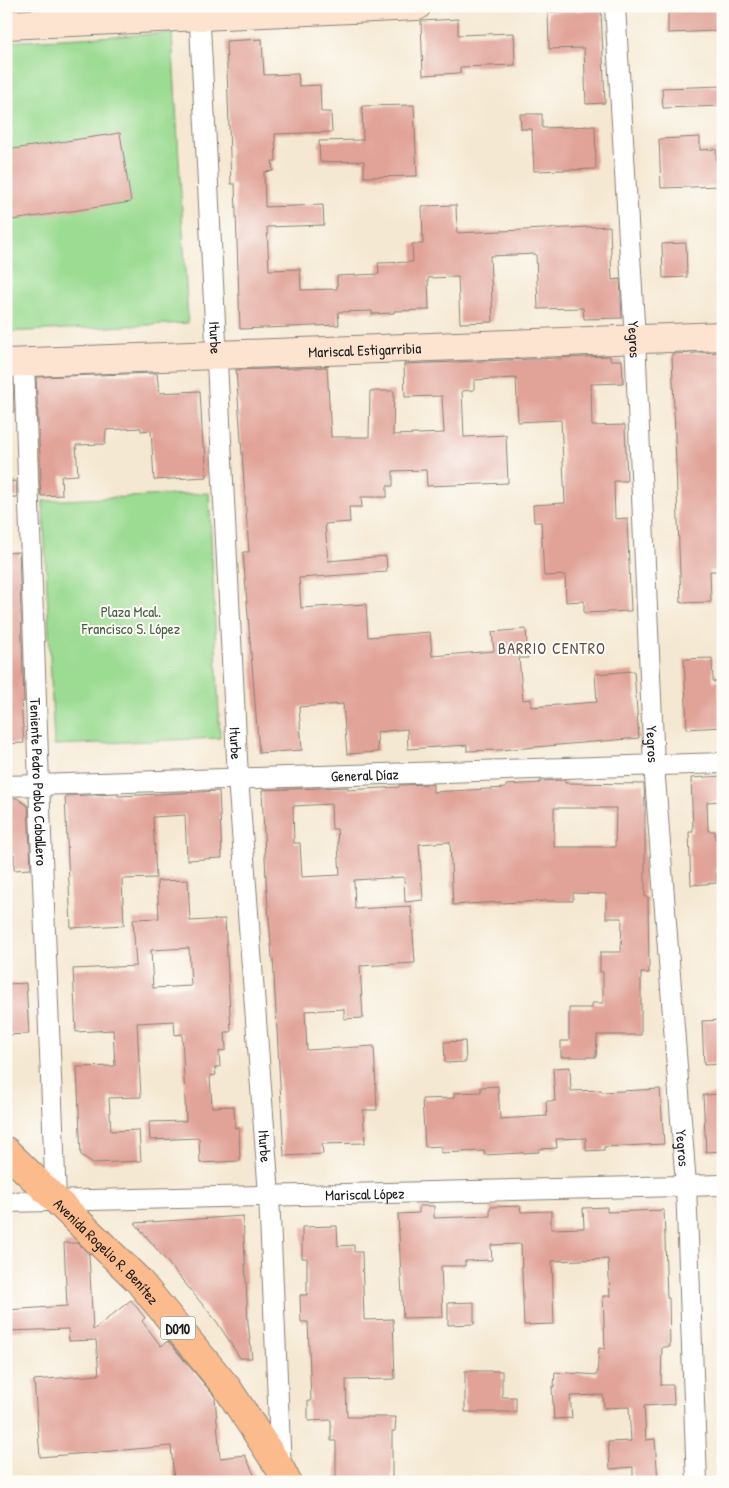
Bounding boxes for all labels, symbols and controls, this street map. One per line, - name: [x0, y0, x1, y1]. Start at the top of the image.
- street label: Yegros: [623, 320, 646, 359]
- street label: Iturbe: [204, 321, 227, 354]
- street label: Mariscal Estigarribia: [308, 337, 422, 362]
- park label: Plaza Mcal. Francisco S. López: [81, 601, 181, 639]
- district label: BARRIO CENTRO: [498, 637, 606, 659]
- street label: Teniente Pedro Pablo Caballero: [25, 697, 53, 866]
- street label: Yegros: [642, 725, 664, 763]
- street label: Iturbe: [225, 726, 248, 760]
- street label: General Díaz: [331, 763, 400, 786]
- street label: Iturbe: [254, 1129, 277, 1163]
- street label: Yegros: [671, 1129, 695, 1167]
- street label: Mariscal López: [325, 1182, 405, 1205]
- street label: Avenida Rogelio R. Benítez: [49, 1193, 165, 1309]
- road number: D010: [160, 1316, 196, 1340]

